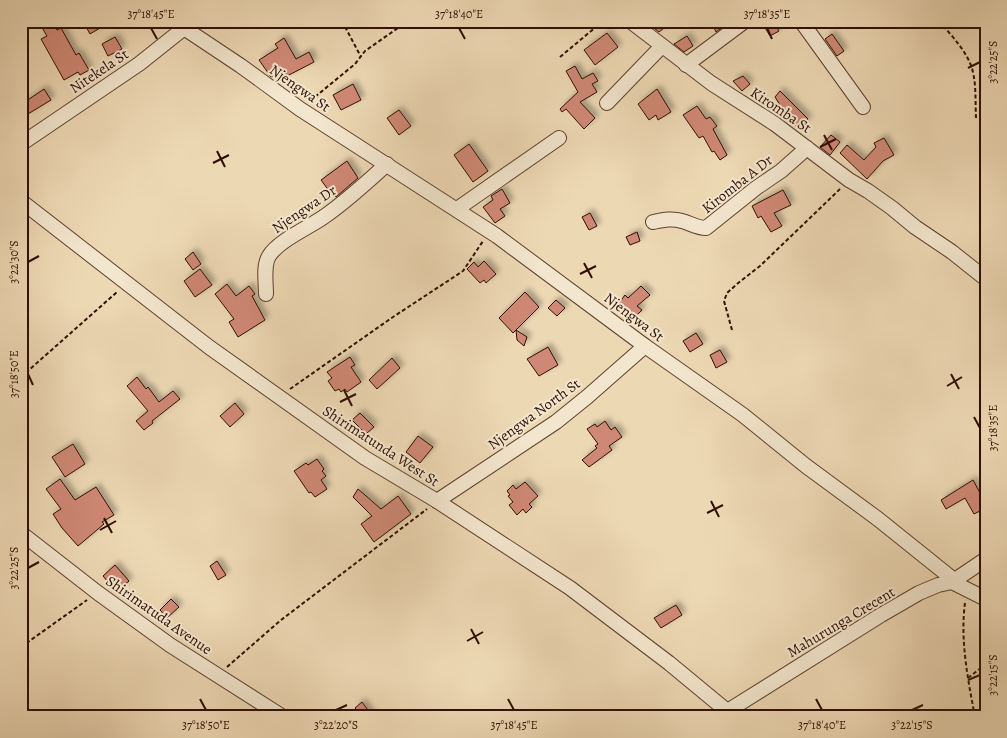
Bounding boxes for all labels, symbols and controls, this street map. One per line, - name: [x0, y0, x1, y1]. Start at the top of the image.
- text: 37°18'45"E: [128, 6, 174, 22]
- text: 37°18'40"E: [435, 6, 483, 22]
- text: 37°18'35"E: [744, 6, 790, 22]
- text: 3°22'25"S: [985, 41, 1001, 83]
- street label: Nitekela St: [66, 44, 132, 98]
- street label: Njengwa St: [266, 60, 335, 116]
- street label: Kiromba St: [747, 82, 816, 138]
- street label: Kiromba A Dr: [697, 150, 777, 218]
- street label: Njengwa Dr: [268, 180, 340, 238]
- text: 3°22'30"S: [6, 240, 22, 284]
- street label: Njengwa St: [600, 288, 668, 346]
- text: 37°18'50"E: [6, 350, 22, 398]
- street label: Njengwa North St: [484, 374, 584, 454]
- street label: Shirimatunda West St: [319, 401, 443, 491]
- text: 37°18'35"E: [985, 405, 1001, 451]
- text: 3°22'25"S: [6, 547, 22, 589]
- street label: Shirimatuda Avenue: [102, 571, 216, 659]
- street label: Mahurunga Crecent: [783, 582, 899, 662]
- text: 3°22'15"S: [985, 654, 1001, 696]
- text: 37°18'50"E: [182, 717, 230, 733]
- text: 3°22'20"S: [314, 717, 358, 733]
- text: 37°18'45"E: [491, 717, 537, 733]
- text: 37°18'40"E: [798, 717, 846, 733]
- text: 3°22'15"S: [891, 717, 933, 733]

